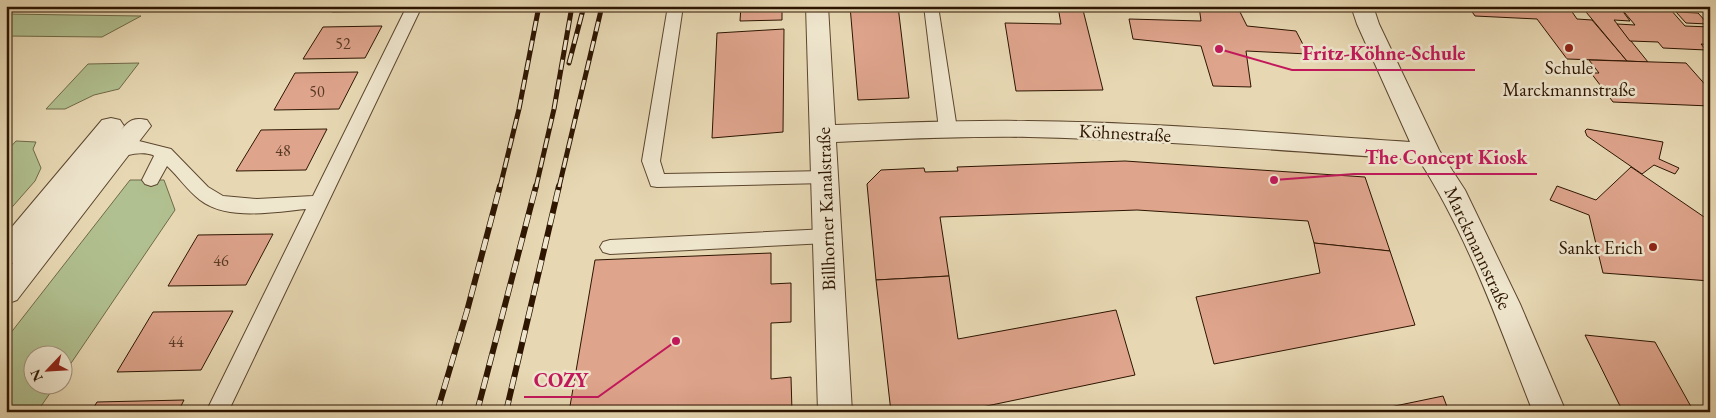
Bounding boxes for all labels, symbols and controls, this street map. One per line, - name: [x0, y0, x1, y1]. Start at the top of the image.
- house number: 52: [335, 33, 351, 54]
- callout: Fritz-Köhne-Schule: [1292, 35, 1475, 70]
- text: Fritz-Köhne-Schule: [1302, 40, 1466, 66]
- marker: Schule Marckmannstraße: [1563, 42, 1575, 54]
- place label: Schule Marckmannstraße: [1503, 55, 1635, 102]
- house number: 50: [309, 81, 325, 102]
- street label: Köhnestraße: [1078, 118, 1172, 148]
- street label: Billhorner Kanalstraße: [811, 127, 841, 291]
- callout: The Concept Kiosk: [1354, 139, 1537, 174]
- house number: 48: [275, 140, 291, 161]
- text: The Concept Kiosk: [1365, 144, 1528, 170]
- street label: Marckmannstraße: [1439, 183, 1517, 313]
- place label: Sankt Erich: [1559, 235, 1643, 260]
- marker: Sankt Erich: [1647, 241, 1659, 253]
- house number: 46: [213, 250, 229, 271]
- house number: 44: [168, 331, 184, 352]
- north arrow: [22, 346, 72, 396]
- callout: COZY: [524, 362, 598, 397]
- text: N: [25, 366, 47, 384]
- text: COZY: [534, 367, 589, 393]

